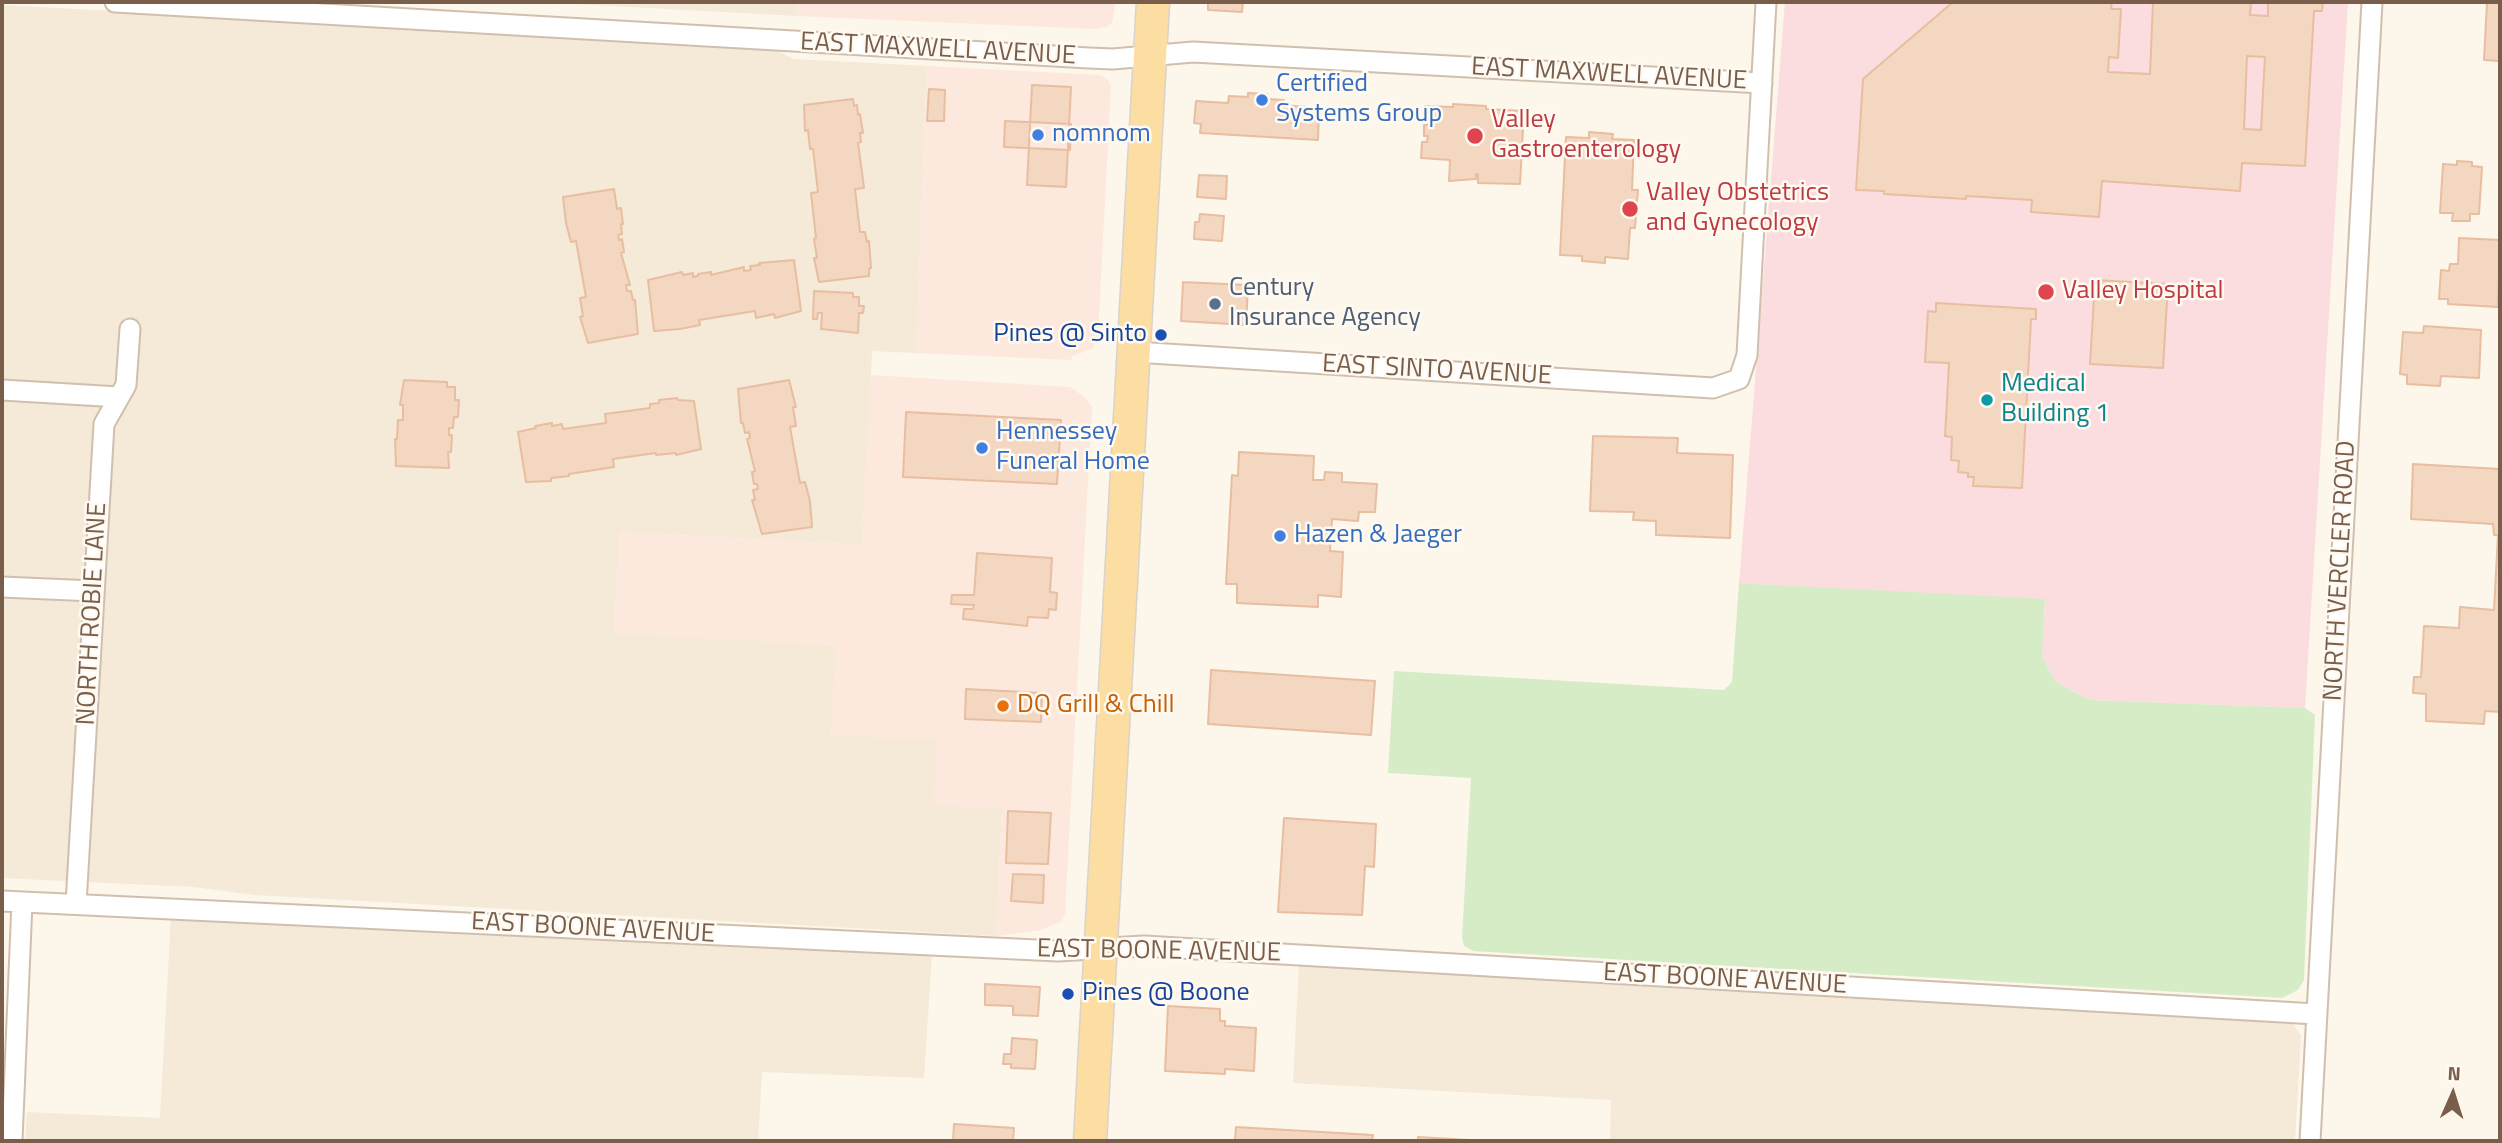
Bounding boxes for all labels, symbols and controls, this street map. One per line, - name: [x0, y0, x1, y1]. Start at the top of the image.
- street label: EAST MAXWELL AVENUE: [799, 27, 1077, 73]
- street label: EAST MAXWELL AVENUE: [1470, 52, 1748, 98]
- place label: Certified Systems Group: [1276, 69, 1442, 130]
- marker: Certified Systems Group: [1254, 92, 1270, 108]
- place label: Valley Gastroenterology: [1491, 105, 1681, 166]
- place label: nomnom: [1052, 119, 1151, 151]
- marker: Valley Gastroenterology: [1465, 126, 1485, 146]
- marker: nomnom: [1030, 127, 1046, 143]
- place label: Valley Obstetrics and Gynecology: [1646, 178, 1829, 240]
- marker: Valley Obstetrics and Gynecology: [1620, 199, 1640, 219]
- place label: Century Insurance Agency: [1229, 273, 1421, 334]
- place label: Valley Hospital: [2062, 276, 2223, 308]
- marker: Valley Hospital: [2036, 282, 2056, 302]
- marker: Century Insurance Agency: [1207, 296, 1223, 312]
- place label: Pines @ Sinto: [993, 319, 1147, 351]
- marker: Pines @ Sinto: [1153, 327, 1169, 343]
- street label: EAST SINTO AVENUE: [1321, 349, 1553, 393]
- place label: Medical Building 1: [2001, 369, 2110, 430]
- marker: Medical Building 1: [1979, 392, 1995, 408]
- place label: Hennessey Funeral Home: [996, 417, 1150, 478]
- marker: Hennessey Funeral Home: [974, 440, 990, 456]
- street label: NORTH VERCLER ROAD: [2319, 440, 2363, 702]
- street label: NORTH ROBIE LANE: [72, 502, 114, 726]
- place label: Hazen & Jaeger: [1294, 520, 1462, 552]
- marker: Hazen & Jaeger: [1272, 528, 1288, 544]
- place label: DQ Grill & Chill: [1017, 690, 1175, 722]
- marker: DQ Grill & Chill: [995, 698, 1011, 714]
- street label: EAST BOONE AVENUE: [470, 907, 716, 951]
- street label: EAST BOONE AVENUE: [1037, 934, 1281, 970]
- street label: EAST BOONE AVENUE: [1602, 958, 1848, 1002]
- place label: Pines @ Boone: [1082, 978, 1250, 1010]
- marker: Pines @ Boone: [1060, 986, 1076, 1002]
- text: N: [2447, 1058, 2461, 1087]
- north arrow: [2418, 1059, 2488, 1129]

